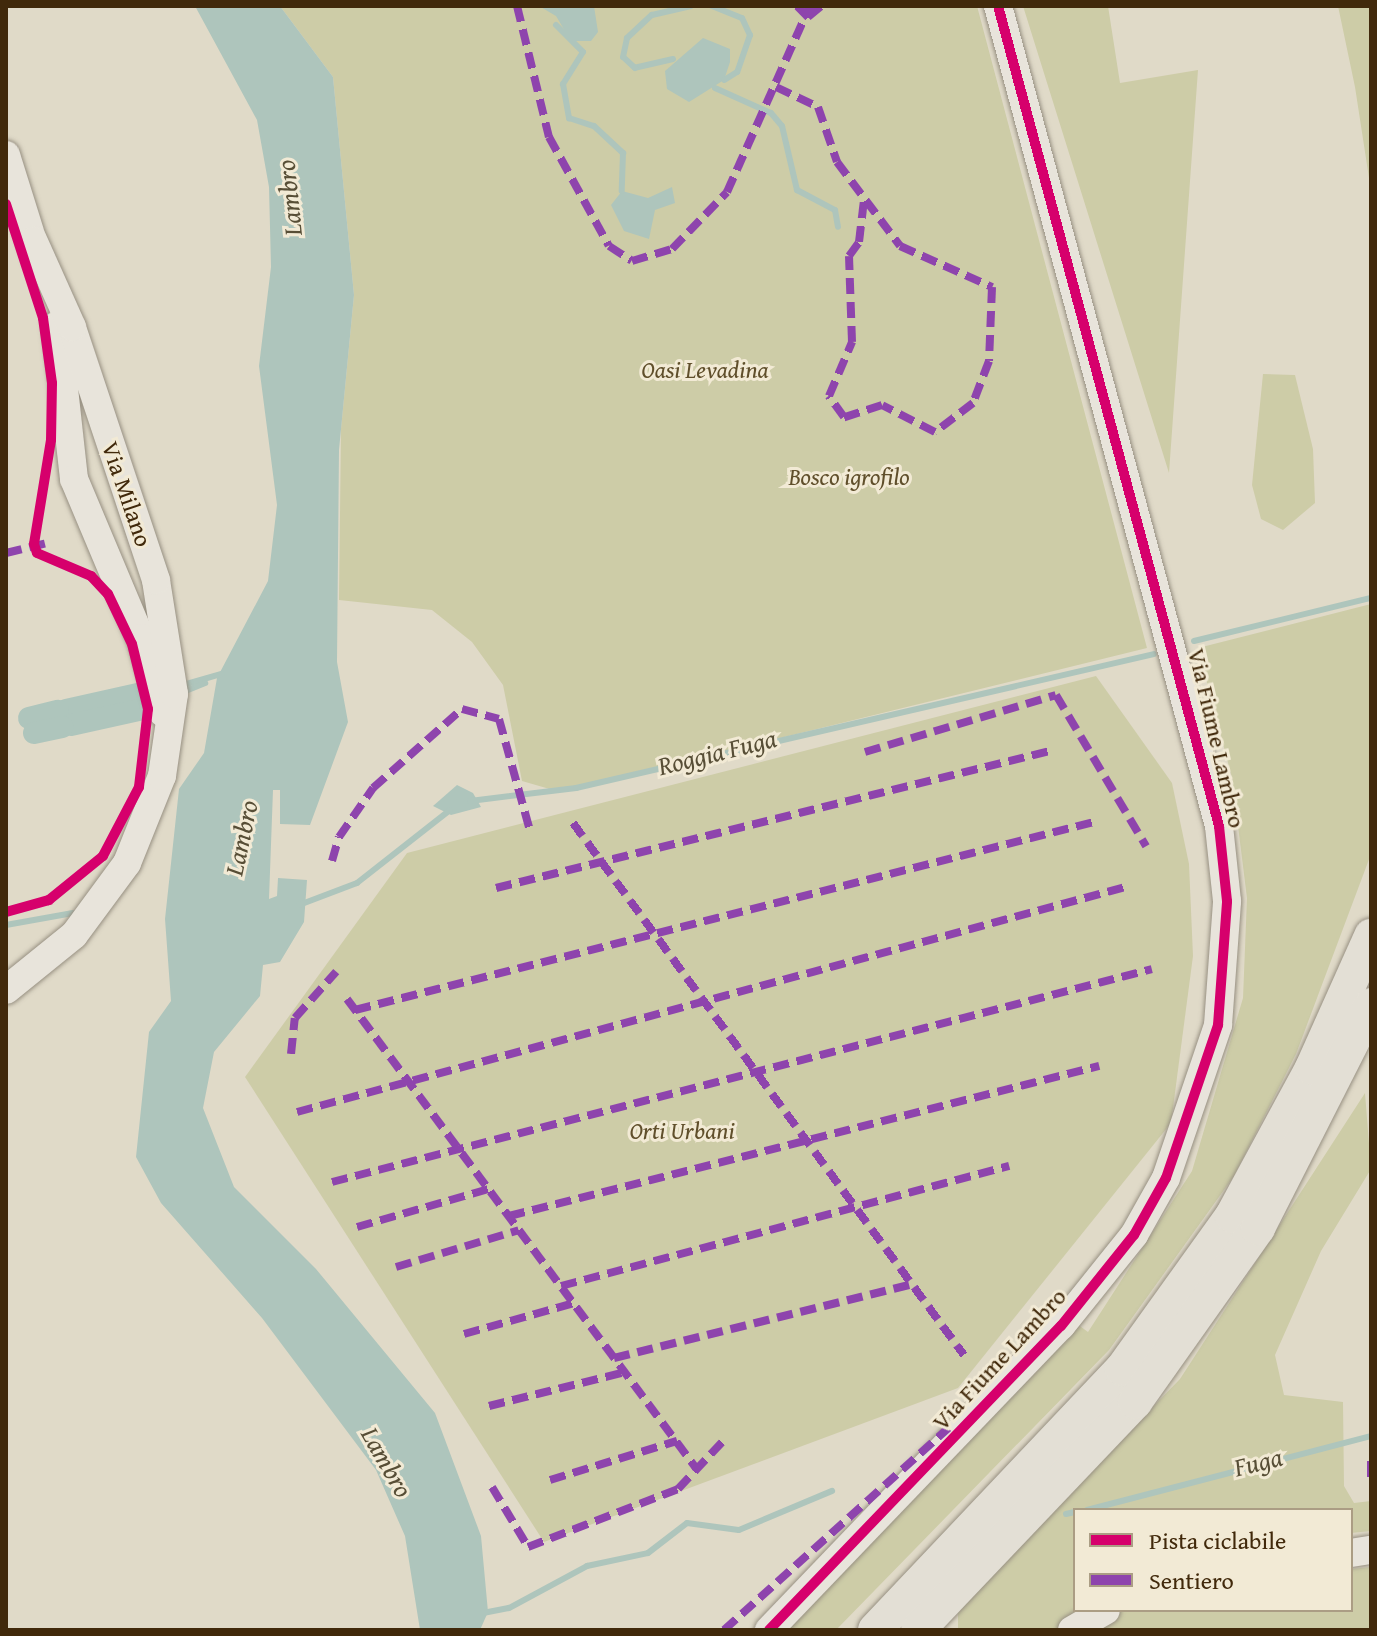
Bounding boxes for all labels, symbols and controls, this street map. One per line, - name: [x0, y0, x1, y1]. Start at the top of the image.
- water label: Lambro: [270, 159, 308, 237]
- park label: Oasi Levadina: [641, 356, 769, 384]
- street label: Via Milano: [96, 438, 158, 550]
- park label: Bosco igrofilo: [788, 463, 910, 491]
- street label: Via Fiume Lambro: [1182, 645, 1252, 831]
- water label: Roggia Fuga: [654, 722, 780, 782]
- water label: Lambro: [218, 798, 264, 878]
- park label: Orti Urbani: [629, 1117, 735, 1145]
- street label: Via Fiume Lambro: [926, 1282, 1072, 1436]
- water label: Lambro: [354, 1421, 420, 1503]
- water label: Fuga: [1231, 1441, 1285, 1483]
- legend: [1073, 1508, 1353, 1612]
- text: Pista ciclabile: [1149, 1523, 1286, 1558]
- text: Sentiero: [1149, 1563, 1234, 1598]

